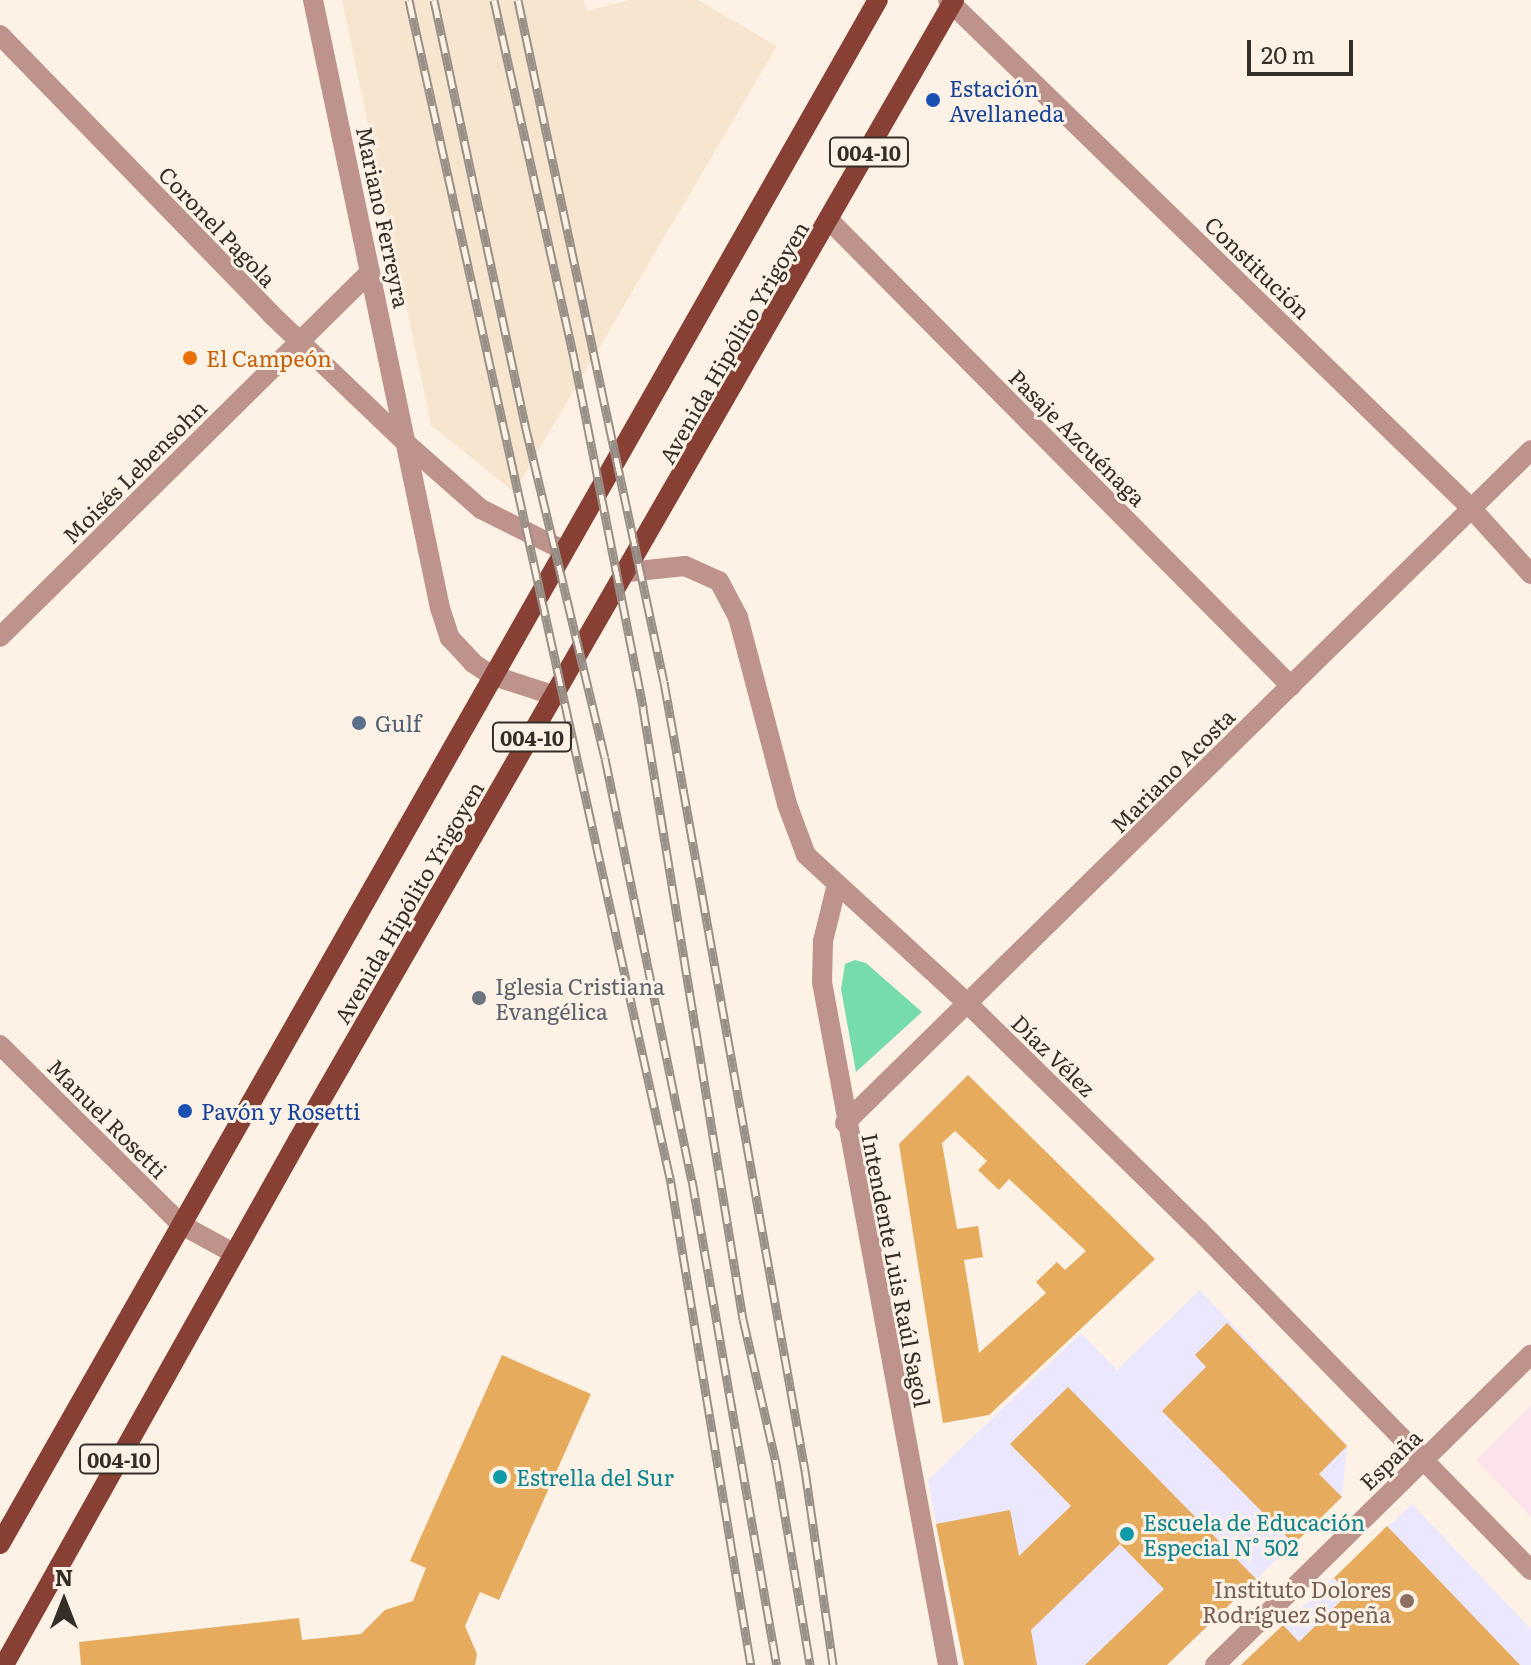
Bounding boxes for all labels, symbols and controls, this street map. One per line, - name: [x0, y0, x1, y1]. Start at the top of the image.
- scale bar: [1251, 24, 1357, 74]
- text: 20 m: [1261, 36, 1315, 71]
- place label: Estación Avellaneda: [949, 74, 1064, 126]
- marker: Estación Avellaneda: [924, 91, 942, 109]
- street label: Mariano Ferreyra: [352, 124, 416, 310]
- road number: 004-10: [827, 136, 911, 168]
- street label: Coronel Pagola: [154, 160, 282, 292]
- street label: Constitución: [1200, 210, 1316, 324]
- street label: Avenida Hipólito Yrigoyen: [653, 216, 813, 468]
- place label: El Campeón: [206, 345, 332, 371]
- marker: El Campeón: [181, 349, 199, 367]
- street label: Pasaje Azcuénaga: [1004, 363, 1152, 511]
- street label: Moisés Lebensohn: [57, 394, 211, 548]
- street label: Mariano Acosta: [1105, 703, 1239, 837]
- place label: Gulf: [375, 710, 421, 736]
- marker: Gulf: [350, 714, 368, 732]
- road number: 004-10: [490, 721, 574, 753]
- street label: Avenida Hipólito Yrigoyen: [328, 776, 488, 1028]
- place label: Iglesia Cristiana Evangélica: [495, 972, 665, 1024]
- marker: Iglesia Cristiana Evangélica: [470, 989, 488, 1007]
- street label: Díaz Vélez: [1007, 1009, 1101, 1101]
- street label: Manuel Rosetti: [43, 1053, 173, 1183]
- place label: Pavón y Rosetti: [201, 1098, 360, 1124]
- marker: Pavón y Rosetti: [176, 1102, 194, 1120]
- street label: Intendente Luis Raúl Sagol: [857, 1131, 937, 1409]
- street label: España: [1354, 1423, 1426, 1495]
- road number: 004-10: [77, 1443, 161, 1475]
- place label: Estrella del Sur: [516, 1464, 674, 1490]
- marker: Estrella del Sur: [491, 1468, 509, 1486]
- place label: Escuela de Educación Especial N° 502: [1143, 1508, 1365, 1560]
- marker: Escuela de Educación Especial N° 502: [1118, 1525, 1136, 1543]
- text: N: [55, 1560, 73, 1593]
- north arrow: [24, 1561, 104, 1641]
- place label: Instituto Dolores Rodríguez Sopeña: [1202, 1575, 1391, 1626]
- marker: Instituto Dolores Rodríguez Sopeña: [1398, 1592, 1416, 1610]

